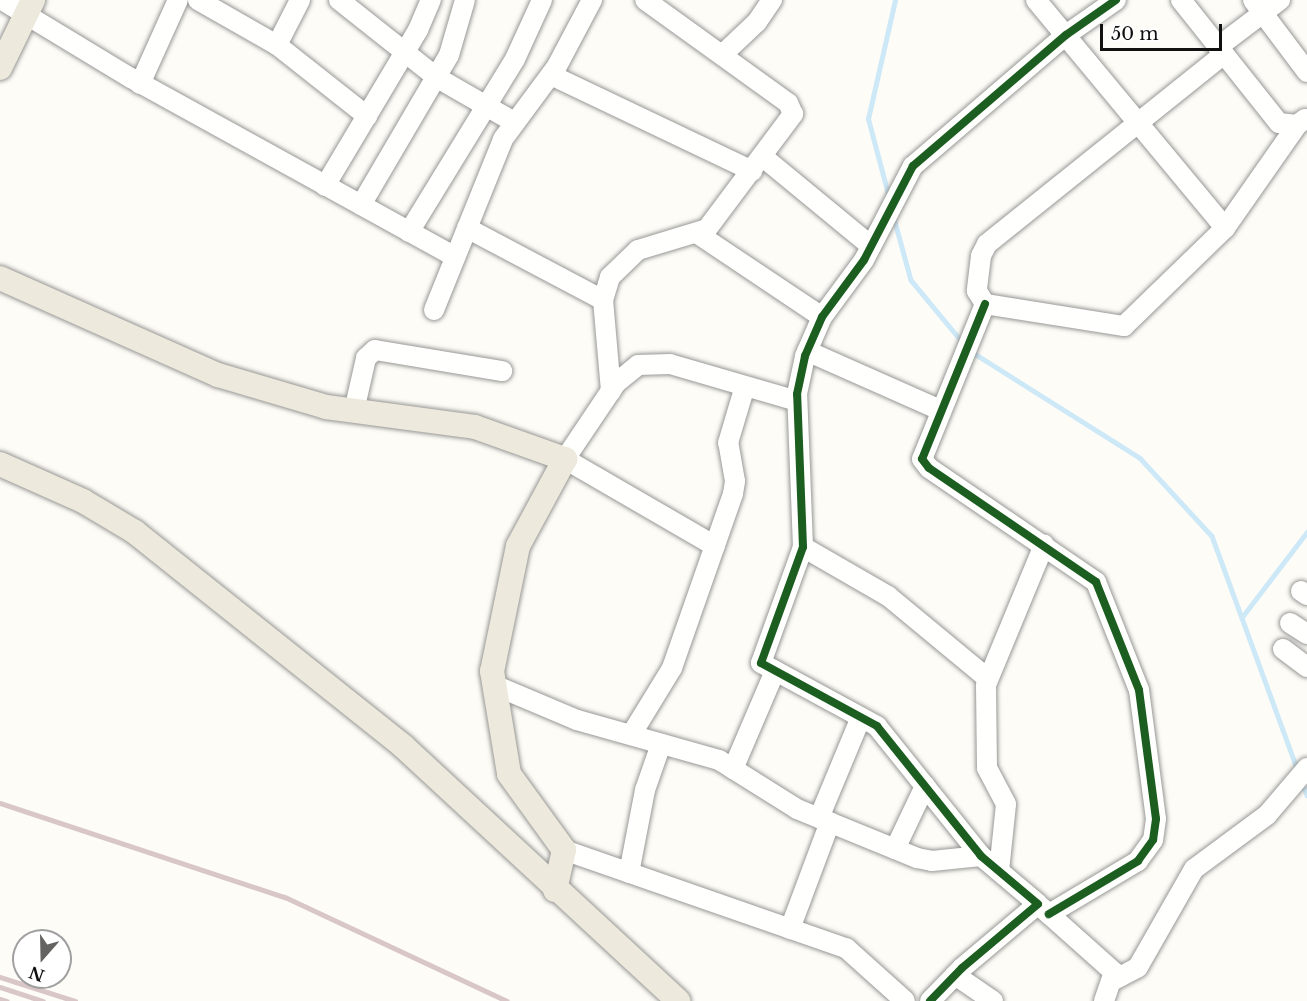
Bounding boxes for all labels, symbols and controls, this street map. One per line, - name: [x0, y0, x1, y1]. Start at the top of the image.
- scale bar: [1103, 12, 1224, 50]
- text: 50 m: [1111, 23, 1159, 45]
- north arrow: [12, 929, 72, 989]
- text: N: [26, 962, 47, 986]

